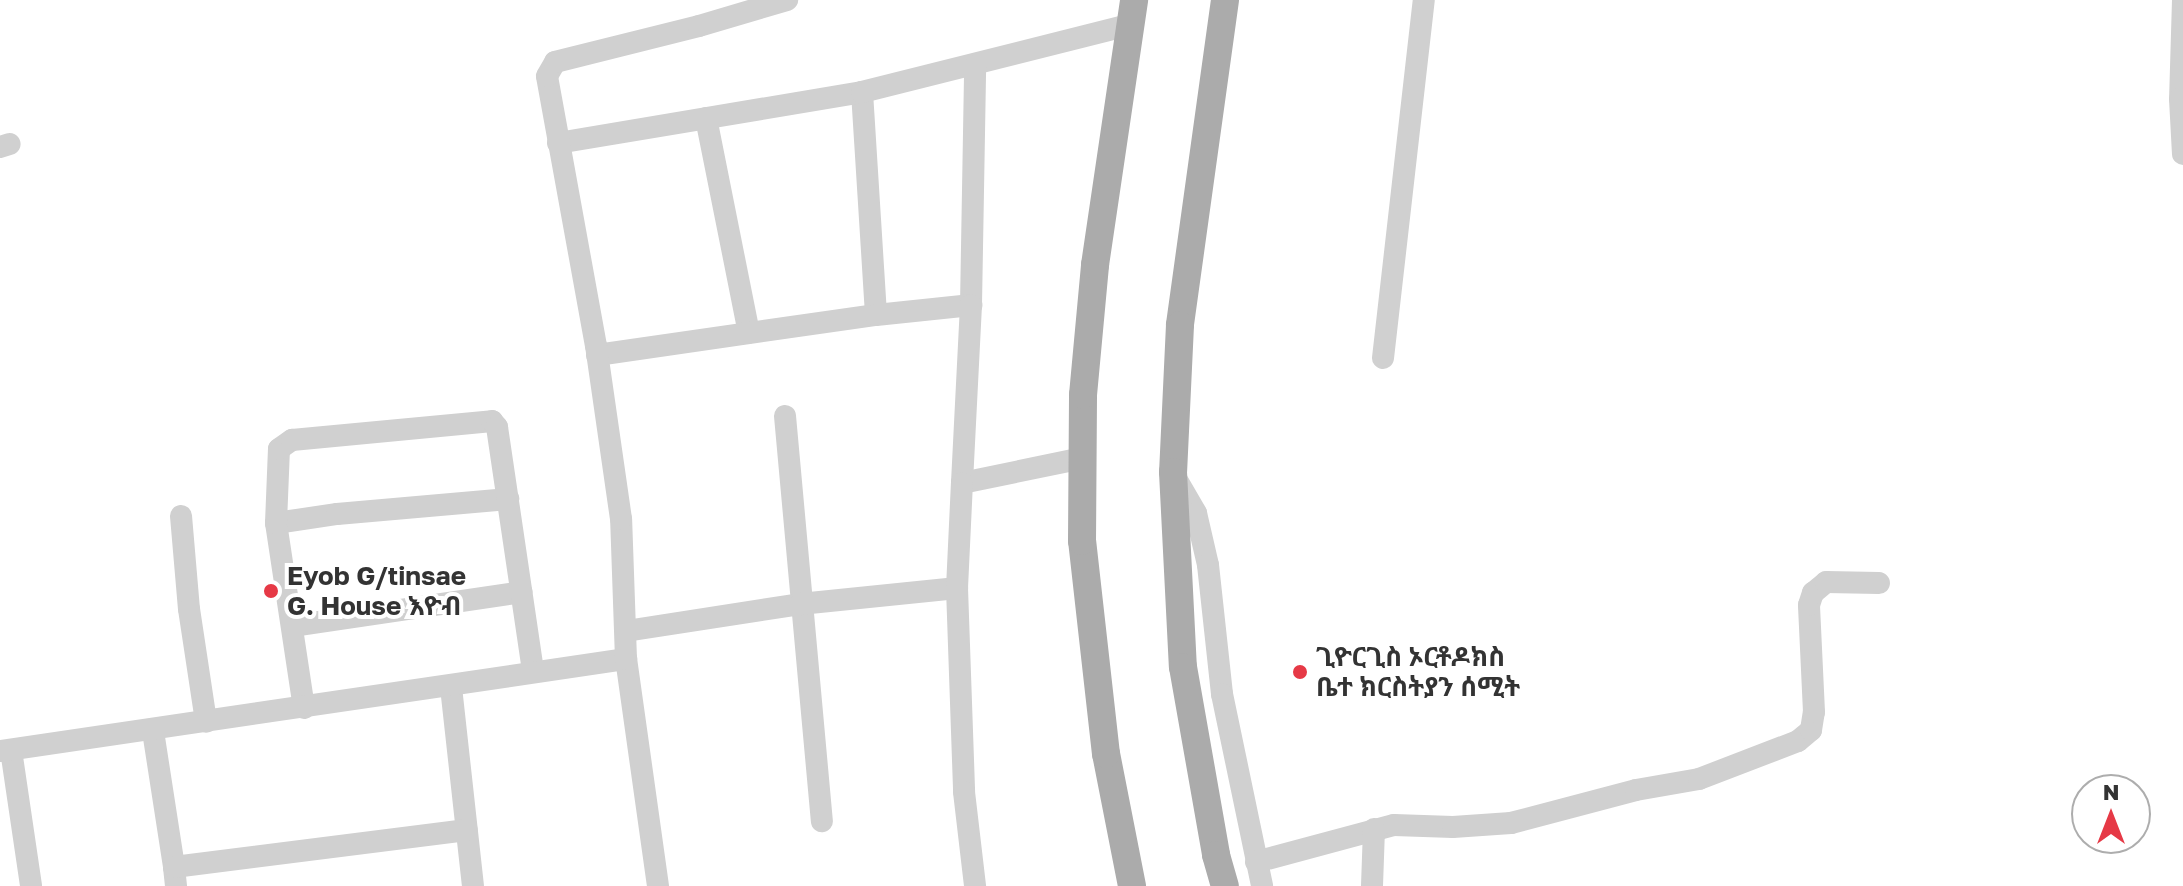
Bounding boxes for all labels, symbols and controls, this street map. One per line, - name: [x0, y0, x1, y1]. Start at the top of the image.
- place label: Eyob G/tinsae G. House እዮብ: [287, 560, 466, 622]
- marker: Eyob G/tinsae G. House እዮብ: [262, 582, 280, 600]
- place label: ጊዮርጊስ ኦርቶዶክስ ቤተ ክርስትያን ሰሚት: [1316, 641, 1520, 702]
- marker: ጊዮርጊስ ኦርቶዶክስ ቤተ ክርስትያን ሰሚት: [1291, 663, 1309, 681]
- north arrow: [2071, 774, 2151, 854]
- text: N: [2103, 778, 2119, 805]

